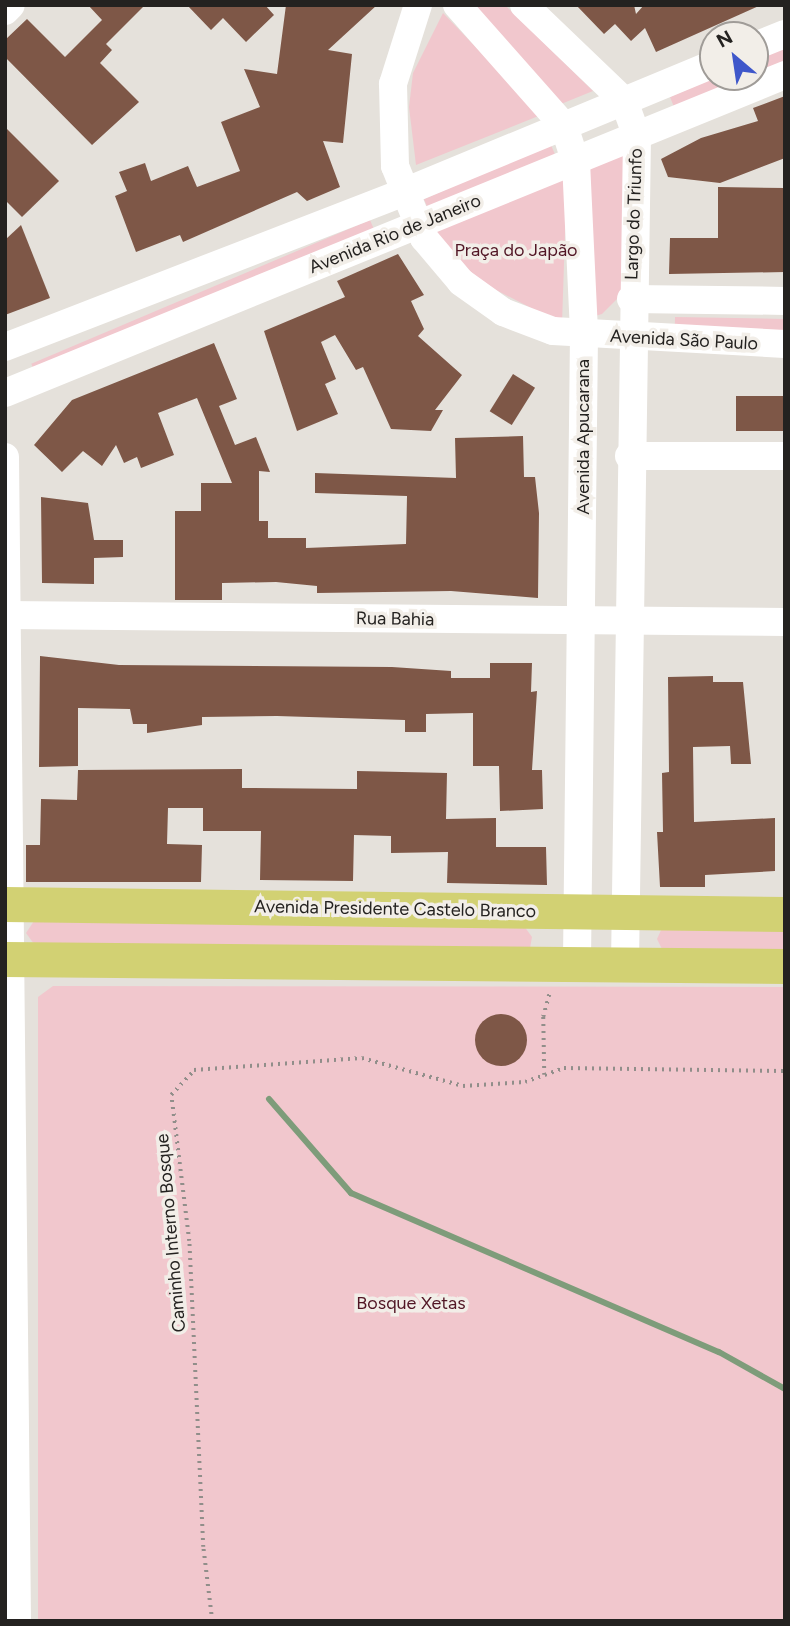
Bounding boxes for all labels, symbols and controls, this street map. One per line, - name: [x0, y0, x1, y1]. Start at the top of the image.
- north arrow: [699, 21, 769, 91]
- text: N: [713, 25, 737, 53]
- street label: Largo do Triunfo: [621, 148, 647, 280]
- street label: Avenida Rio de Janeiro: [306, 190, 484, 278]
- park label: Praça do Japão: [454, 239, 578, 261]
- street label: Avenida São Paulo: [609, 325, 759, 355]
- street label: Avenida Apucarana: [572, 359, 594, 515]
- street label: Rua Bahia: [356, 608, 434, 630]
- street label: Avenida Presidente Castelo Branco: [254, 896, 536, 922]
- street label: Caminho Interno Bosque: [152, 1133, 190, 1333]
- park label: Bosque Xetas: [356, 1292, 466, 1314]

